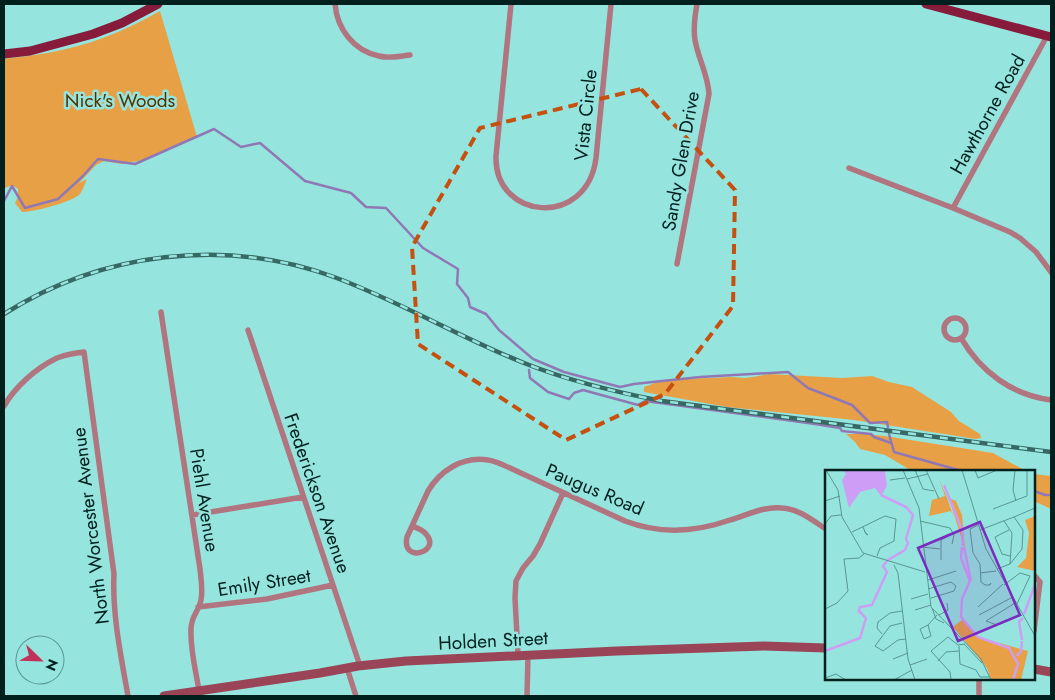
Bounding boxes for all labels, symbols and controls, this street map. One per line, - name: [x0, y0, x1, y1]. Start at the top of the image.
- street label: Hawthorne Road: [943, 49, 1032, 179]
- street label: Vista Circle: [567, 68, 604, 162]
- park label: Nick's Woods: [65, 87, 176, 114]
- street label: Sandy Glen Drive: [655, 89, 706, 233]
- street label: Frederickson Avenue: [277, 410, 358, 577]
- street label: North Worcester Avenue: [65, 426, 116, 626]
- street label: Piehl Avenue: [183, 446, 226, 554]
- street label: Paugus Road: [542, 457, 648, 522]
- inset map: [825, 470, 1035, 680]
- street label: Emily Street: [216, 562, 313, 603]
- street label: Holden Street: [437, 624, 549, 657]
- north arrow: [15, 635, 65, 685]
- text: N: [41, 656, 63, 674]

